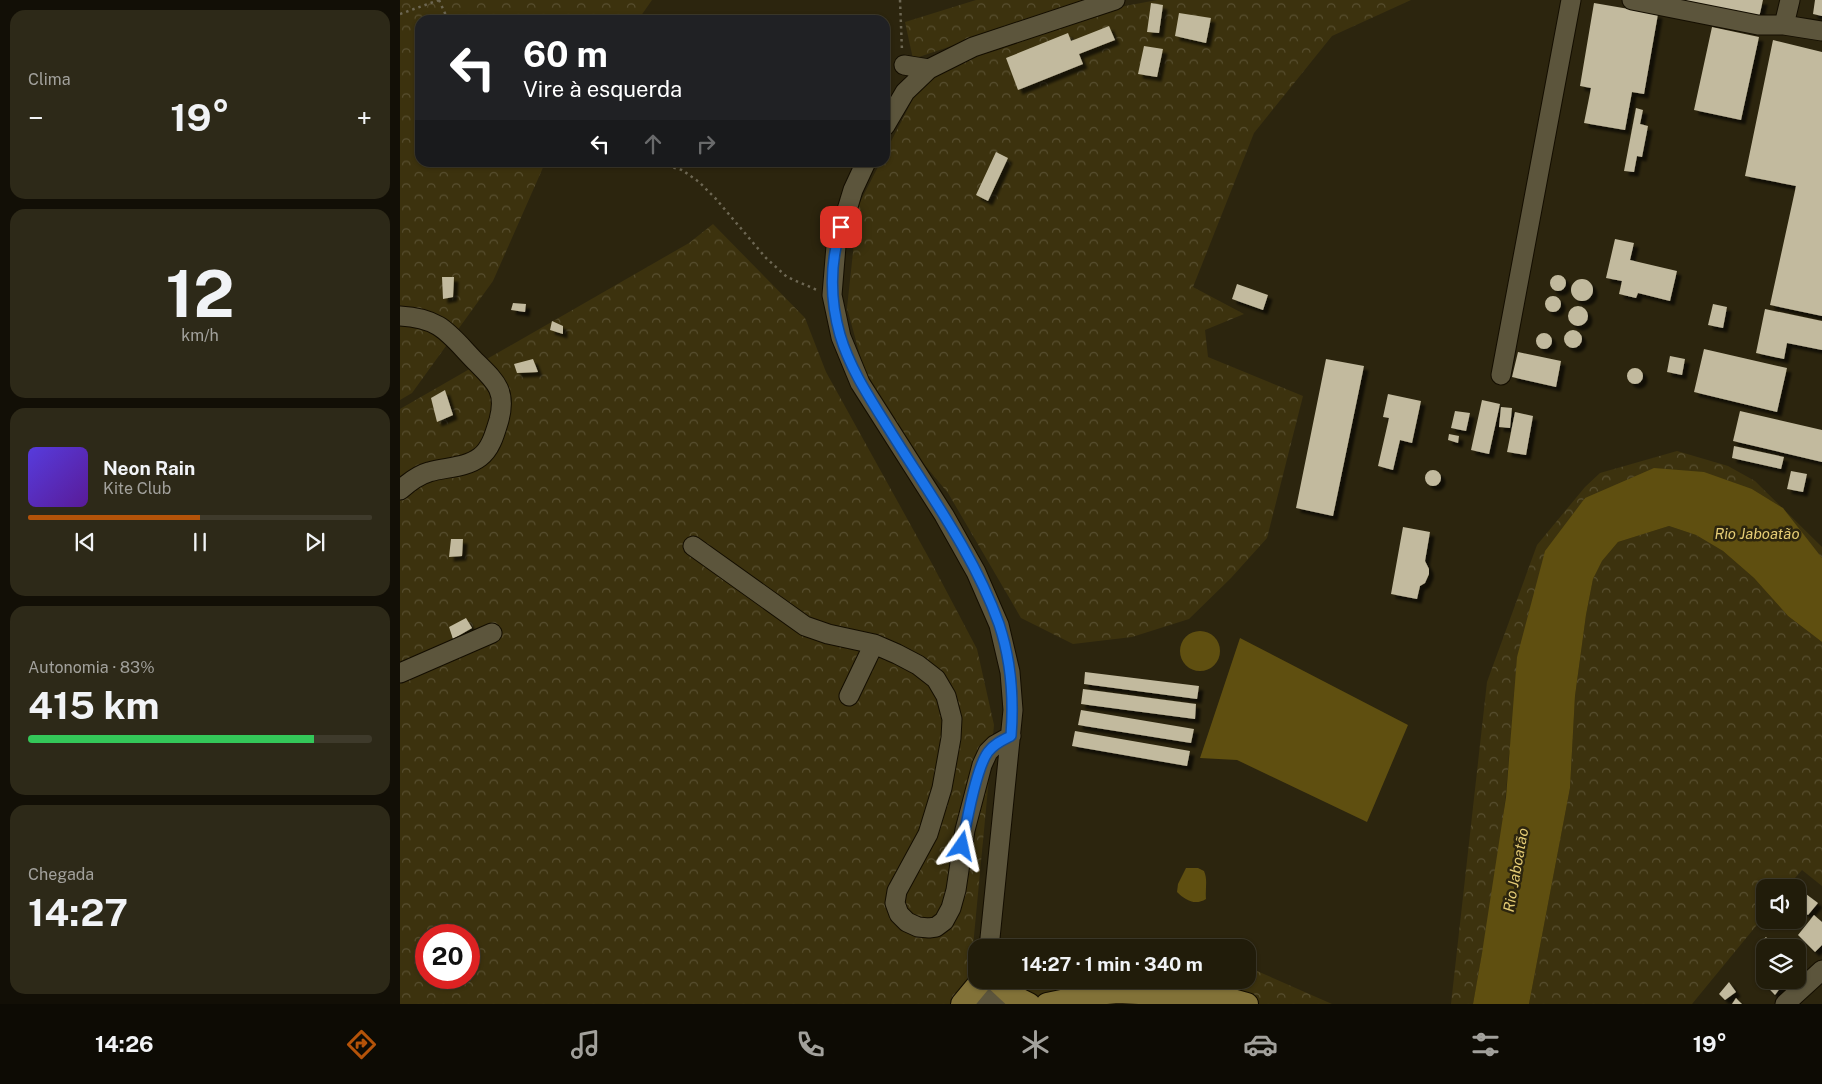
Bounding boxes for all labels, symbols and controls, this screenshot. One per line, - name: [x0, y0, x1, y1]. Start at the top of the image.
- text: 60 m: [523, 34, 608, 75]
- icon: left: [440, 35, 505, 100]
- text: Clima: [28, 70, 71, 89]
- text: Vire à esquerda: [523, 76, 682, 102]
- text: 19°: [170, 95, 230, 140]
- text: −: [28, 101, 44, 134]
- text: +: [356, 101, 372, 134]
- icon: left: [586, 130, 614, 158]
- icon: ahead: [639, 130, 667, 158]
- icon: right: [692, 130, 720, 158]
- pin: [820, 206, 862, 248]
- icon: arrive: [827, 213, 855, 241]
- text: 12: [165, 255, 235, 332]
- text: km/h: [181, 326, 219, 345]
- text: Neon Rain: [103, 457, 195, 479]
- text: Kite Club: [103, 479, 171, 498]
- water label: Rio Jaboatão: [1714, 525, 1800, 542]
- icon: previous: [71, 528, 99, 556]
- icon: pause: [186, 528, 214, 556]
- icon: next: [301, 528, 329, 556]
- text: Autonomia · 83%: [28, 658, 155, 677]
- text: 415 km: [28, 683, 159, 728]
- position arrow: [935, 819, 987, 871]
- water label: Rio Jaboatão: [1500, 827, 1531, 913]
- text: Chegada: [28, 865, 94, 884]
- map controls: [1756, 879, 1806, 989]
- button: sound: [1756, 879, 1806, 929]
- text: 14:27: [28, 890, 128, 935]
- speed limit sign: 20: [415, 924, 480, 989]
- button: layers: [1756, 939, 1806, 989]
- text: 14:27 · 1 min · 340 m: [1021, 953, 1203, 975]
- icon: directions: [344, 1027, 379, 1062]
- icon: music: [568, 1027, 603, 1062]
- icon: phone: [793, 1027, 828, 1062]
- icon: climate: [1018, 1027, 1053, 1062]
- icon: car: [1243, 1027, 1278, 1062]
- icon: filters: [1468, 1027, 1503, 1062]
- text: 14:26: [95, 1031, 154, 1057]
- text: 19°: [1693, 1031, 1727, 1057]

